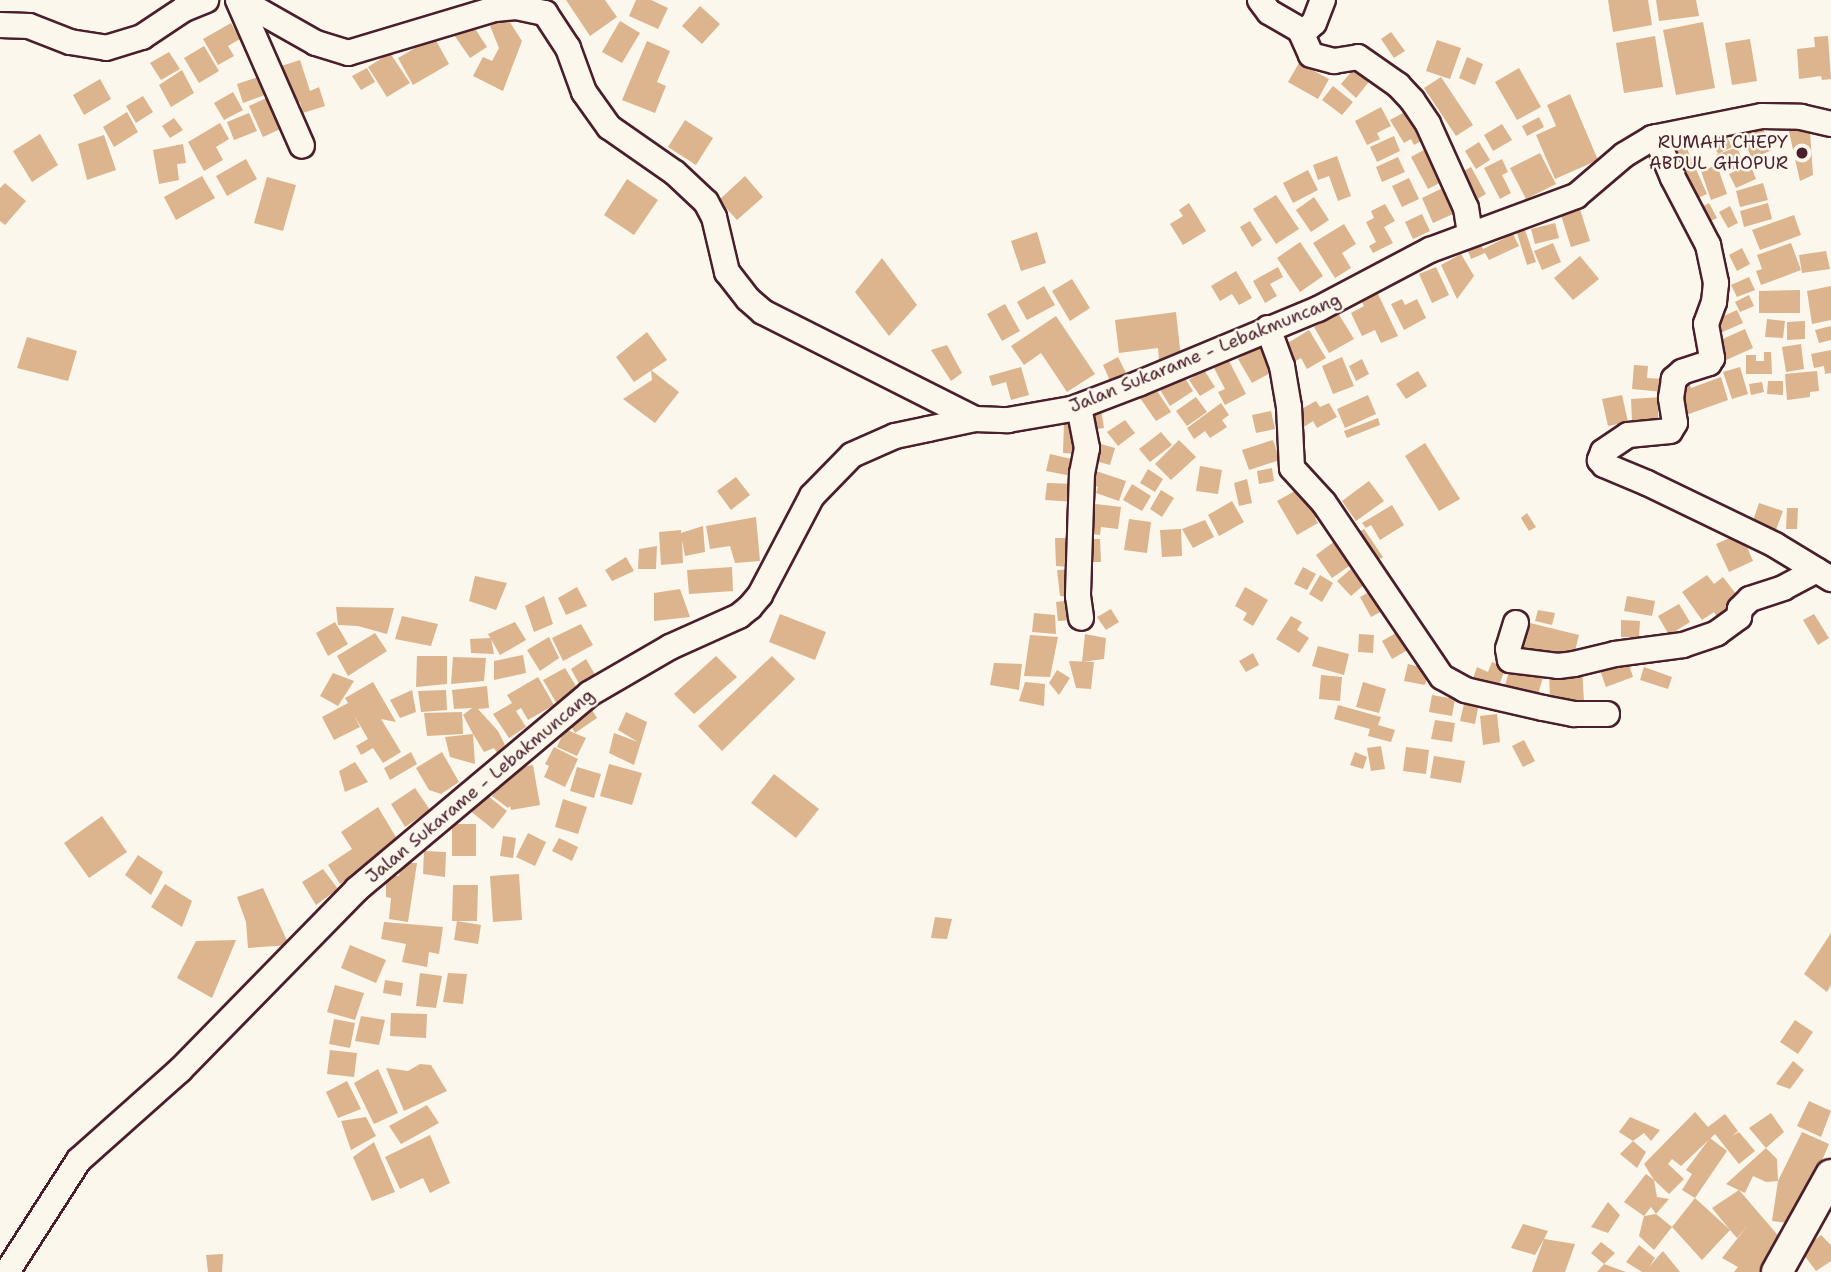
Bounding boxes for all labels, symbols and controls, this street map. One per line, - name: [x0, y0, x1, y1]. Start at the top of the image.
- place label: RUMAH CHEPY ABDUL GHOPUR: [1649, 132, 1788, 174]
- marker: RUMAH CHEPY ABDUL GHOPUR: [1794, 145, 1810, 161]
- street label: Jalan Sukarame - Lebakmuncang: [1066, 289, 1344, 417]
- street label: Jalan Sukarame - Lebakmuncang: [362, 684, 598, 888]

